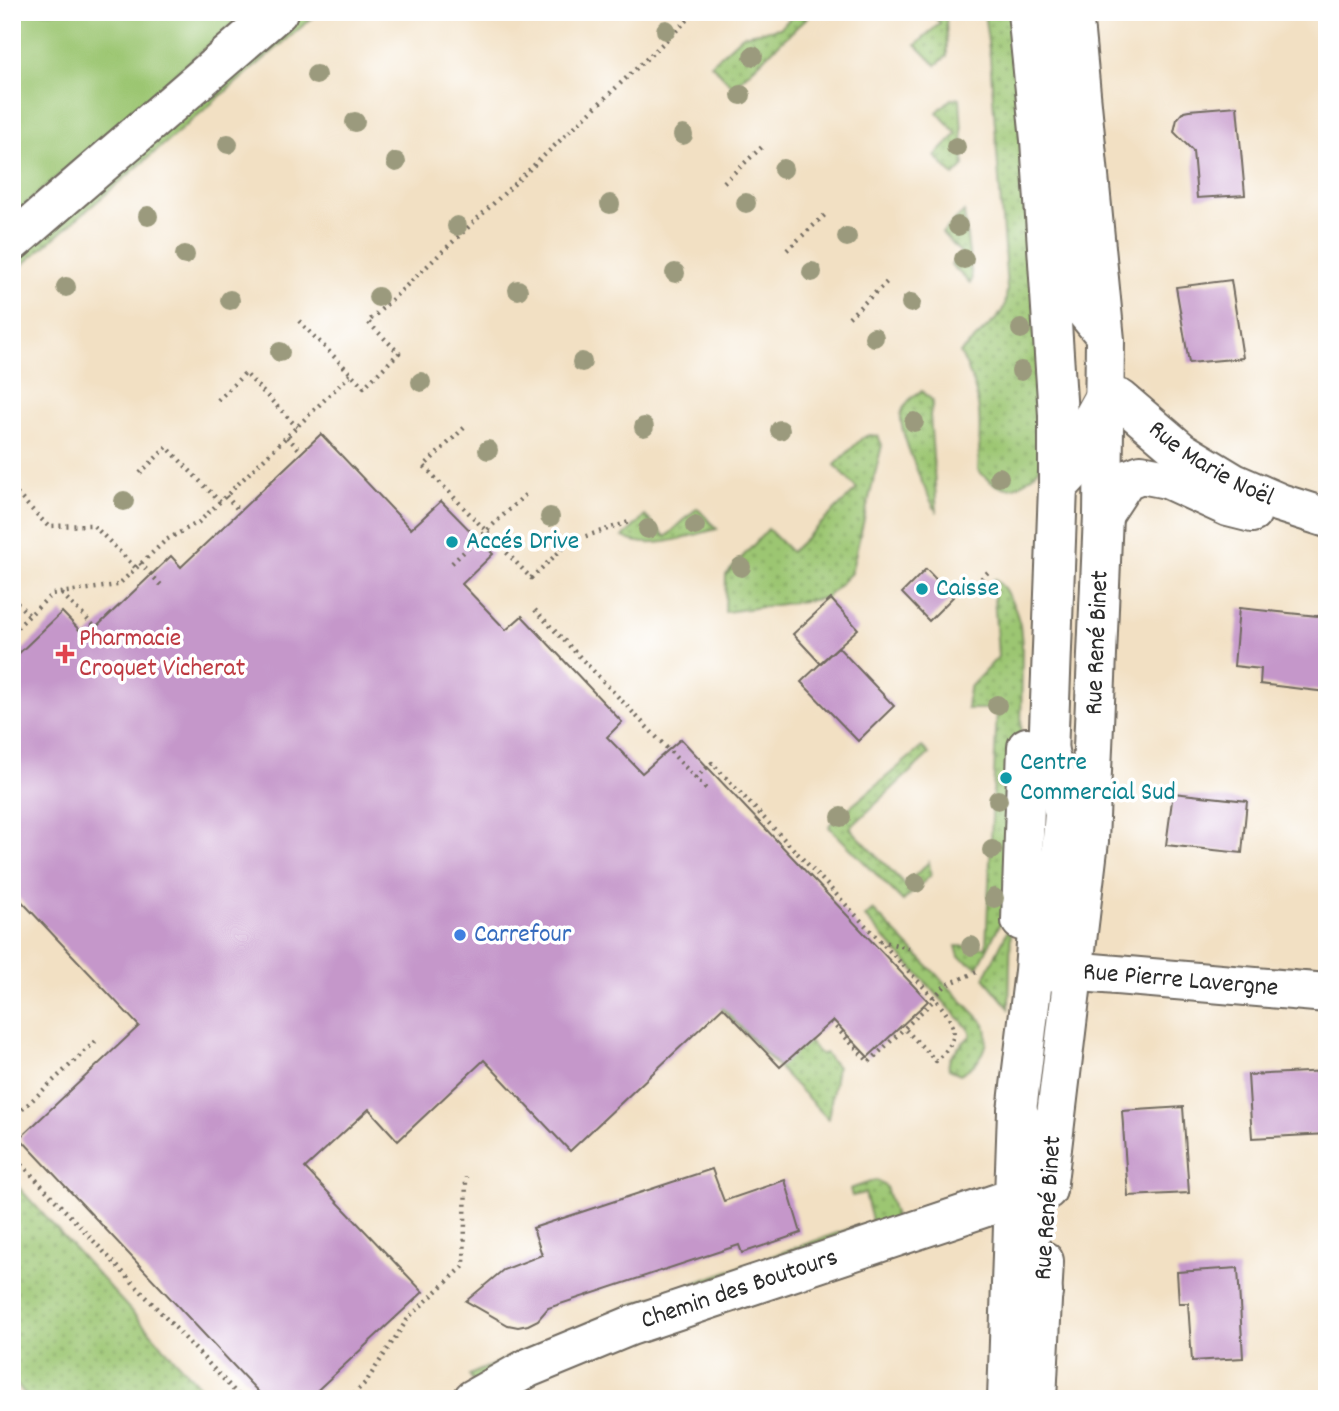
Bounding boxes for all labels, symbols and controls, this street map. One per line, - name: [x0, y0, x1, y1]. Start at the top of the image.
- street label: Rue Marie Noël: [1140, 412, 1280, 517]
- place label: Accés Drive: [466, 524, 579, 561]
- marker: Accés Drive: [444, 534, 460, 550]
- street label: Rue René Binet: [1076, 569, 1119, 716]
- place label: Caisse: [936, 571, 999, 608]
- marker: Caisse: [914, 581, 930, 597]
- place label: Pharmacie Croquet Vicherat: [79, 621, 246, 688]
- marker: Pharmacie Croquet Vicherat: [57, 646, 73, 662]
- place label: Centre Commercial Sud: [1020, 745, 1176, 812]
- marker: Centre Commercial Sud: [998, 770, 1014, 786]
- place label: Carrefour: [474, 917, 572, 954]
- marker: Carrefour: [452, 927, 468, 943]
- street label: Rue Pierre Lavergne: [1082, 954, 1280, 1007]
- street label: Rue René Binet: [1025, 1134, 1073, 1281]
- street label: Chemin des Boutours: [636, 1239, 843, 1339]

